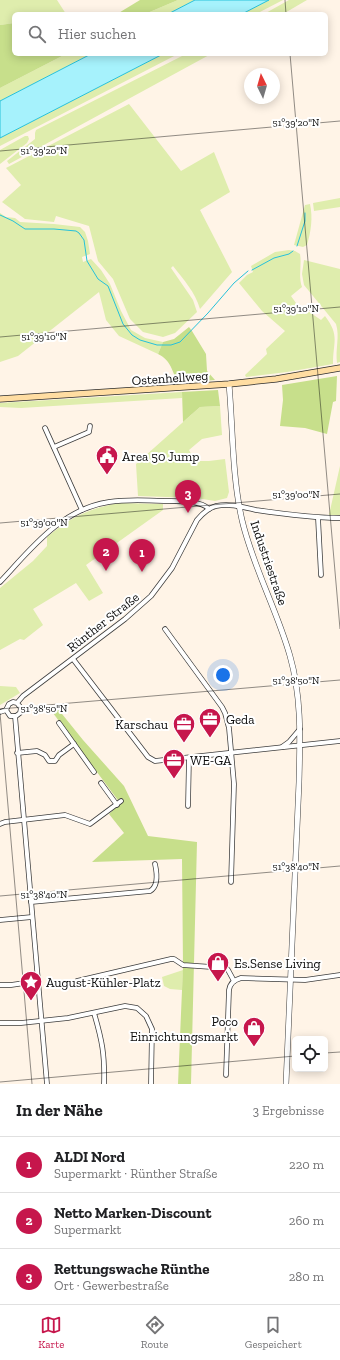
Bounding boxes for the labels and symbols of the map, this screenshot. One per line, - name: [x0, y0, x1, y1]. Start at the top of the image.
- north arrow: [244, 68, 280, 104]
- text: 51°39'20"N: [273, 117, 320, 129]
- text: 51°39'20"N: [21, 145, 68, 157]
- text: 51°39'10"N: [273, 303, 319, 315]
- text: 51°39'10"N: [21, 331, 67, 343]
- street label: Ostenhellweg: [131, 368, 209, 388]
- public building icon: Area 50 Jump: [94, 443, 120, 476]
- place label: Area 50 Jump: [122, 449, 199, 464]
- pin: 3: [175, 480, 201, 513]
- text: 51°39'00"N: [272, 489, 320, 501]
- text: 51°39'00"N: [20, 517, 68, 529]
- street label: Industriestraße: [247, 519, 291, 607]
- pin: 2: [93, 538, 119, 571]
- pin: 1: [129, 539, 155, 572]
- street label: Rünther Straße: [64, 589, 142, 655]
- your location: [213, 665, 233, 685]
- text: 51°38'50"N: [273, 675, 320, 687]
- text: 51°38'50"N: [21, 703, 68, 715]
- office icon: Geda: [197, 706, 223, 739]
- office icon: Karschau: [171, 711, 197, 744]
- place label: Geda: [226, 712, 255, 727]
- place label: Karschau: [115, 717, 169, 732]
- office icon: WE-GA: [161, 747, 187, 780]
- place label: WE-GA: [190, 753, 232, 768]
- text: 51°38'40"N: [273, 861, 320, 873]
- text: 51°38'40"N: [21, 889, 68, 901]
- shop icon: Es.Sense Living: [205, 950, 231, 983]
- place label: Es.Sense Living: [234, 956, 321, 971]
- place icon: August-Kühler-Platz: [18, 969, 44, 1002]
- place label: August-Kühler-Platz: [46, 975, 161, 990]
- place label: Poco Einrichtungsmarkt: [130, 1014, 238, 1044]
- shop icon: Poco Einrichtungsmarkt: [241, 1015, 267, 1048]

